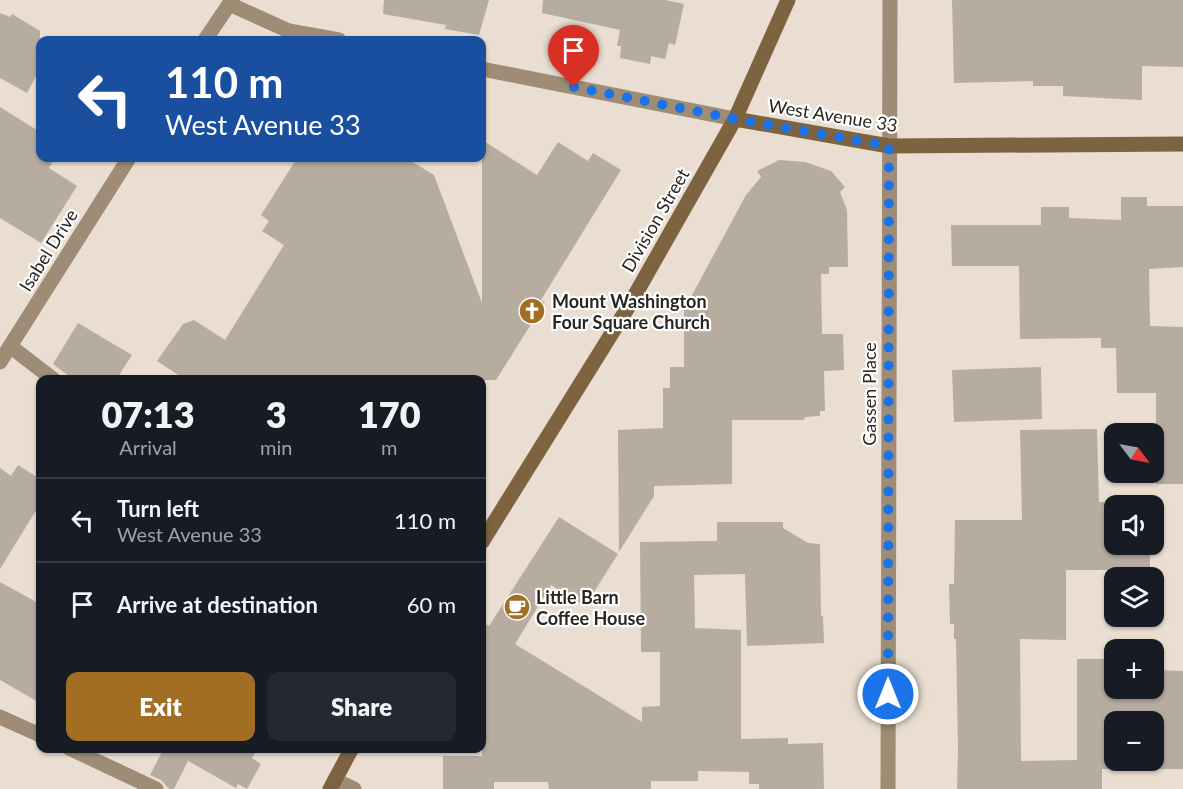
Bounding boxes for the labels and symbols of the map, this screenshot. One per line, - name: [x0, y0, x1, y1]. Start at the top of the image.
- pin: [548, 25, 599, 87]
- street label: West Avenue 33: [767, 94, 899, 136]
- street label: Division Street: [617, 164, 694, 276]
- street label: Isabel Drive: [14, 205, 82, 295]
- place label: Mount Washington Four Square Church: [552, 290, 710, 333]
- church icon: Mount Washington Four Square Church: [517, 296, 547, 326]
- street label: Gassen Place: [858, 342, 880, 446]
- north arrow: [1104, 423, 1164, 483]
- place label: Little Barn Coffee House: [536, 586, 645, 629]
- cafe icon: Little Barn Coffee House: [502, 592, 532, 622]
- position arrow: [856, 662, 920, 726]

